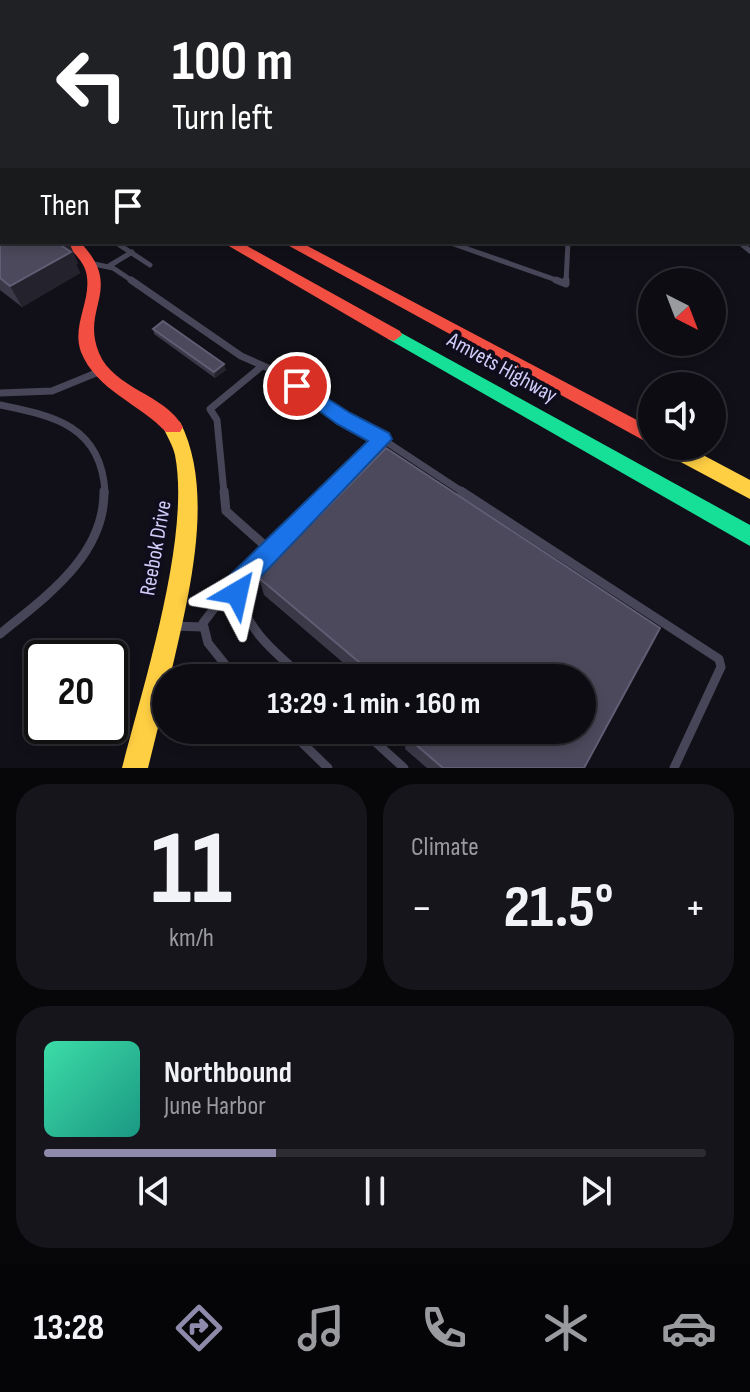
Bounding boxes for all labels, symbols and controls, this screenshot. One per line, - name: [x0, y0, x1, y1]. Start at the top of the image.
- text: 100 m: [172, 29, 293, 96]
- icon: left: [40, 32, 144, 136]
- text: Turn left: [172, 97, 273, 140]
- icon: arrive: [106, 184, 150, 228]
- text: Then: [40, 188, 90, 224]
- north arrow: [638, 268, 726, 356]
- map controls: [638, 268, 726, 460]
- street label: Amvets Highway: [442, 326, 562, 409]
- pin: [263, 352, 331, 420]
- icon: arrive: [275, 364, 319, 408]
- button: sound: [638, 372, 726, 460]
- street label: Reebok Drive: [134, 498, 178, 598]
- position arrow: [195, 551, 279, 635]
- speed limit sign: 20: [24, 640, 128, 744]
- text: 13:29 · 1 min · 160 m: [268, 686, 480, 722]
- text: 11: [151, 808, 232, 933]
- text: Climate: [411, 832, 479, 863]
- text: 21.5°: [503, 872, 614, 944]
- text: −: [411, 882, 433, 935]
- text: +: [684, 882, 706, 935]
- text: km/h: [169, 923, 214, 954]
- text: Northbound: [164, 1055, 292, 1091]
- text: June Harbor: [164, 1091, 266, 1122]
- icon: previous: [132, 1169, 176, 1213]
- icon: pause: [353, 1169, 397, 1213]
- icon: next: [574, 1169, 618, 1213]
- icon: directions: [171, 1300, 227, 1356]
- icon: music: [293, 1300, 349, 1356]
- icon: phone: [416, 1300, 472, 1356]
- icon: climate: [538, 1300, 594, 1356]
- icon: car: [661, 1300, 717, 1356]
- text: 13:28: [33, 1307, 104, 1350]

